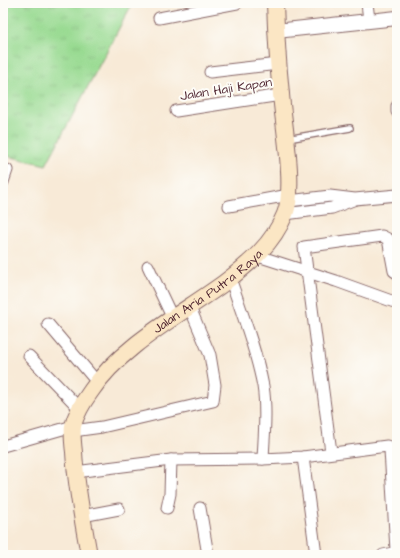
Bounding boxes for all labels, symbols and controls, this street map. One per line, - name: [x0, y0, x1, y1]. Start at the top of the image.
- street label: Jalan Haji Kapan: [179, 73, 274, 105]
- street label: Jalan Aria Putra Raya: [149, 245, 267, 338]

